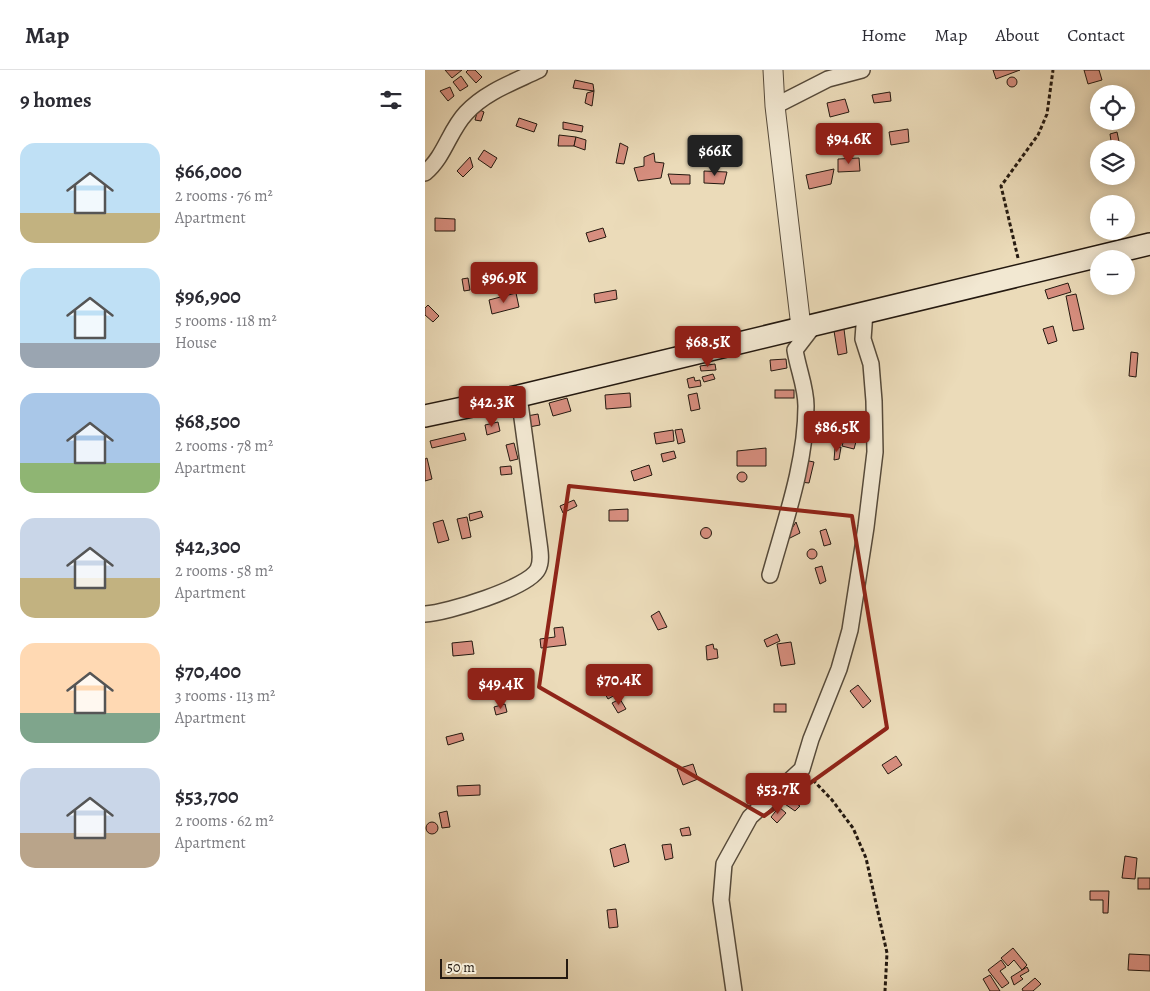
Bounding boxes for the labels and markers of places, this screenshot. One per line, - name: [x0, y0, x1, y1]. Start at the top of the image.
- pin: $94.6K: [808, 122, 890, 165]
- pin: $66K: [685, 134, 745, 177]
- pin: $96.9K: [463, 262, 545, 304]
- pin: $68.5K: [667, 326, 749, 368]
- pin: $42.3K: [451, 386, 533, 428]
- pin: $86.5K: [796, 410, 878, 453]
- pin: $70.4K: [578, 664, 660, 706]
- pin: $49.4K: [460, 668, 542, 710]
- pin: $53.7K: [737, 772, 819, 815]

